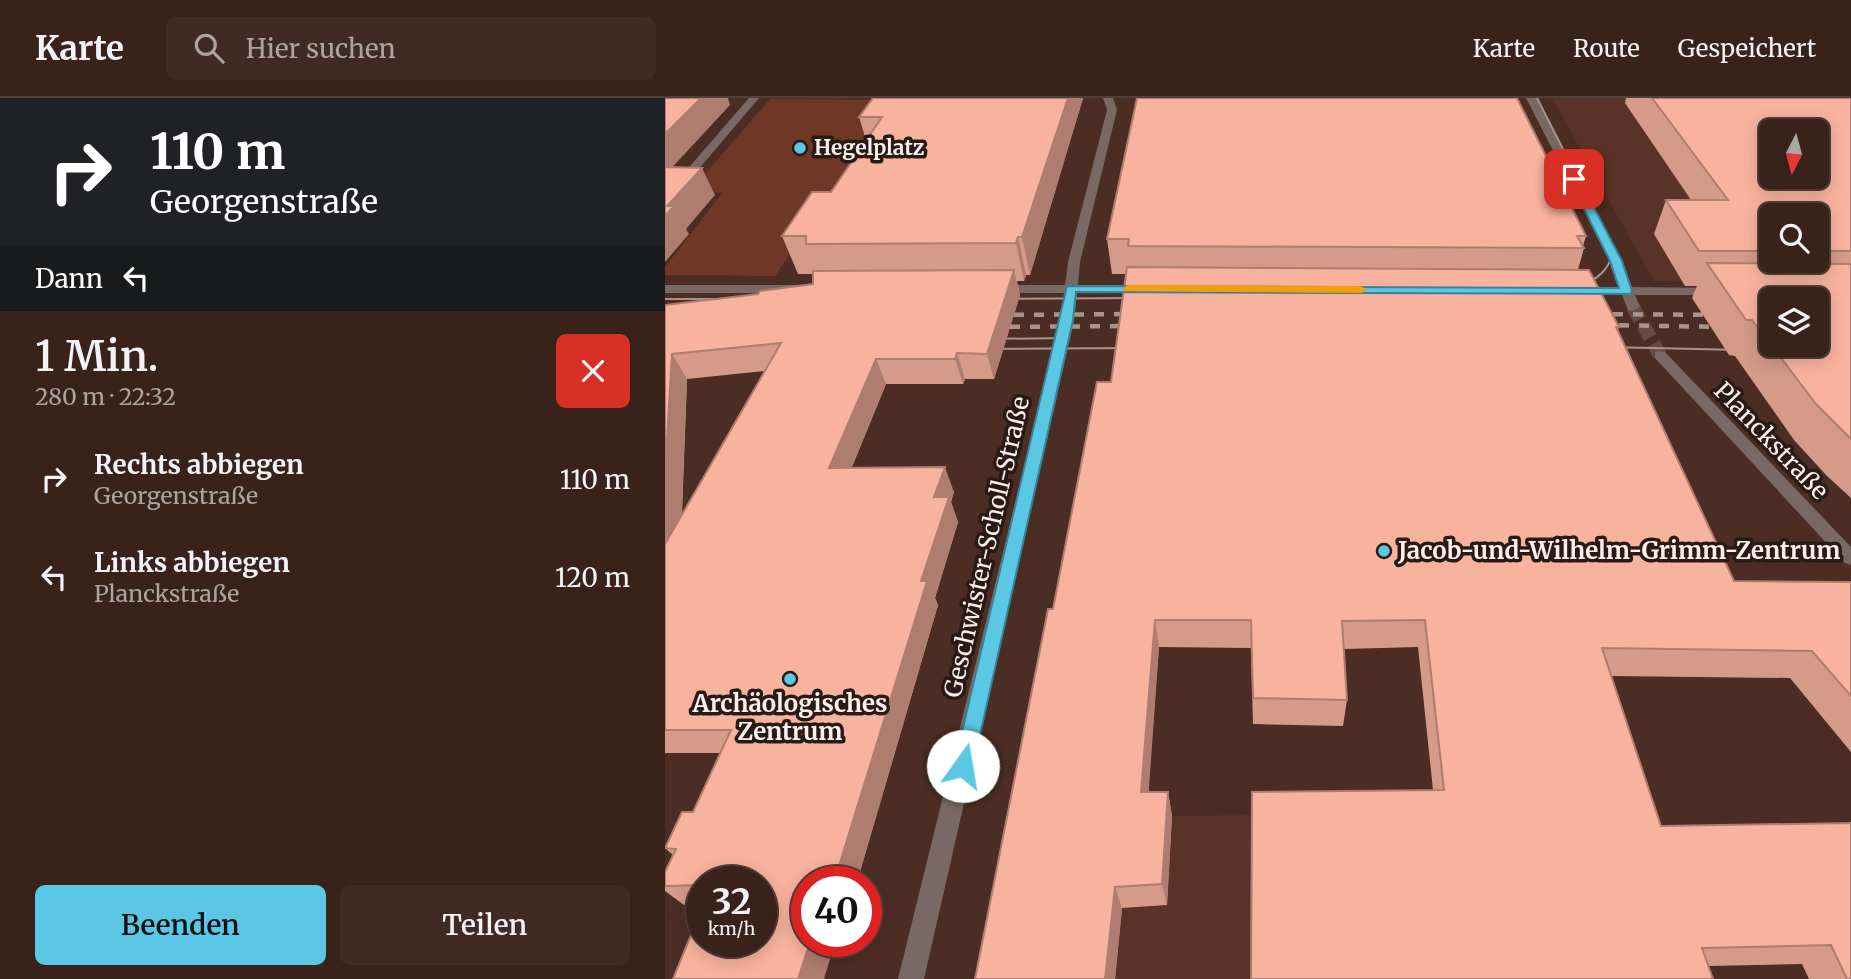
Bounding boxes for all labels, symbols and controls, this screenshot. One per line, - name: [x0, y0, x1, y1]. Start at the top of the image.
- search box: [166, 17, 656, 80]
- text: Karte: [35, 28, 124, 69]
- icon: search: [190, 29, 228, 67]
- text: Hier suchen: [246, 32, 396, 65]
- text: Karte: [1473, 33, 1535, 64]
- text: Route: [1573, 33, 1640, 64]
- text: Gespeichert: [1678, 33, 1816, 64]
- north arrow: [1759, 119, 1829, 189]
- map controls: [1759, 119, 1829, 357]
- text: 110 m: [150, 121, 285, 182]
- icon: right: [35, 126, 126, 217]
- place label: Hegelplatz: [814, 134, 925, 161]
- marker: Hegelplatz: [792, 140, 808, 156]
- pin: [1544, 149, 1604, 209]
- icon: arrive: [1555, 160, 1593, 198]
- text: Georgenstraße: [150, 182, 378, 222]
- button: search: [1759, 203, 1829, 273]
- icon: left: [117, 259, 155, 297]
- text: Dann: [35, 262, 103, 295]
- button: layers: [1759, 287, 1829, 357]
- text: 1 Min.: [35, 330, 159, 382]
- button: close: [556, 334, 630, 408]
- street label: Planckstraße: [1708, 375, 1835, 506]
- text: 280 m · 22:32: [35, 382, 176, 411]
- street label: Geschwister-Scholl-Straße: [937, 393, 1036, 700]
- text: Rechts abbiegen: [94, 448, 304, 481]
- icon: right: [35, 460, 73, 498]
- text: 110 m: [560, 463, 630, 496]
- text: Georgenstraße: [94, 481, 258, 510]
- place label: Jacob-und-Wilhelm-Grimm-Zentrum: [1397, 535, 1840, 566]
- marker: Jacob-und-Wilhelm-Grimm-Zentrum: [1376, 543, 1392, 559]
- text: Links abbiegen: [94, 546, 290, 579]
- icon: left: [35, 558, 73, 596]
- text: 120 m: [555, 561, 630, 594]
- text: Planckstraße: [94, 579, 239, 608]
- marker: Archäologisches Zentrum: [782, 671, 798, 687]
- place label: Archäologisches Zentrum: [692, 688, 887, 747]
- position arrow: [926, 729, 1000, 803]
- speed limit sign: 40: [791, 866, 882, 957]
- text: 32: [712, 880, 751, 924]
- button: Beenden: [35, 885, 326, 965]
- button: Teilen: [340, 885, 630, 965]
- text: km/h: [708, 917, 755, 940]

